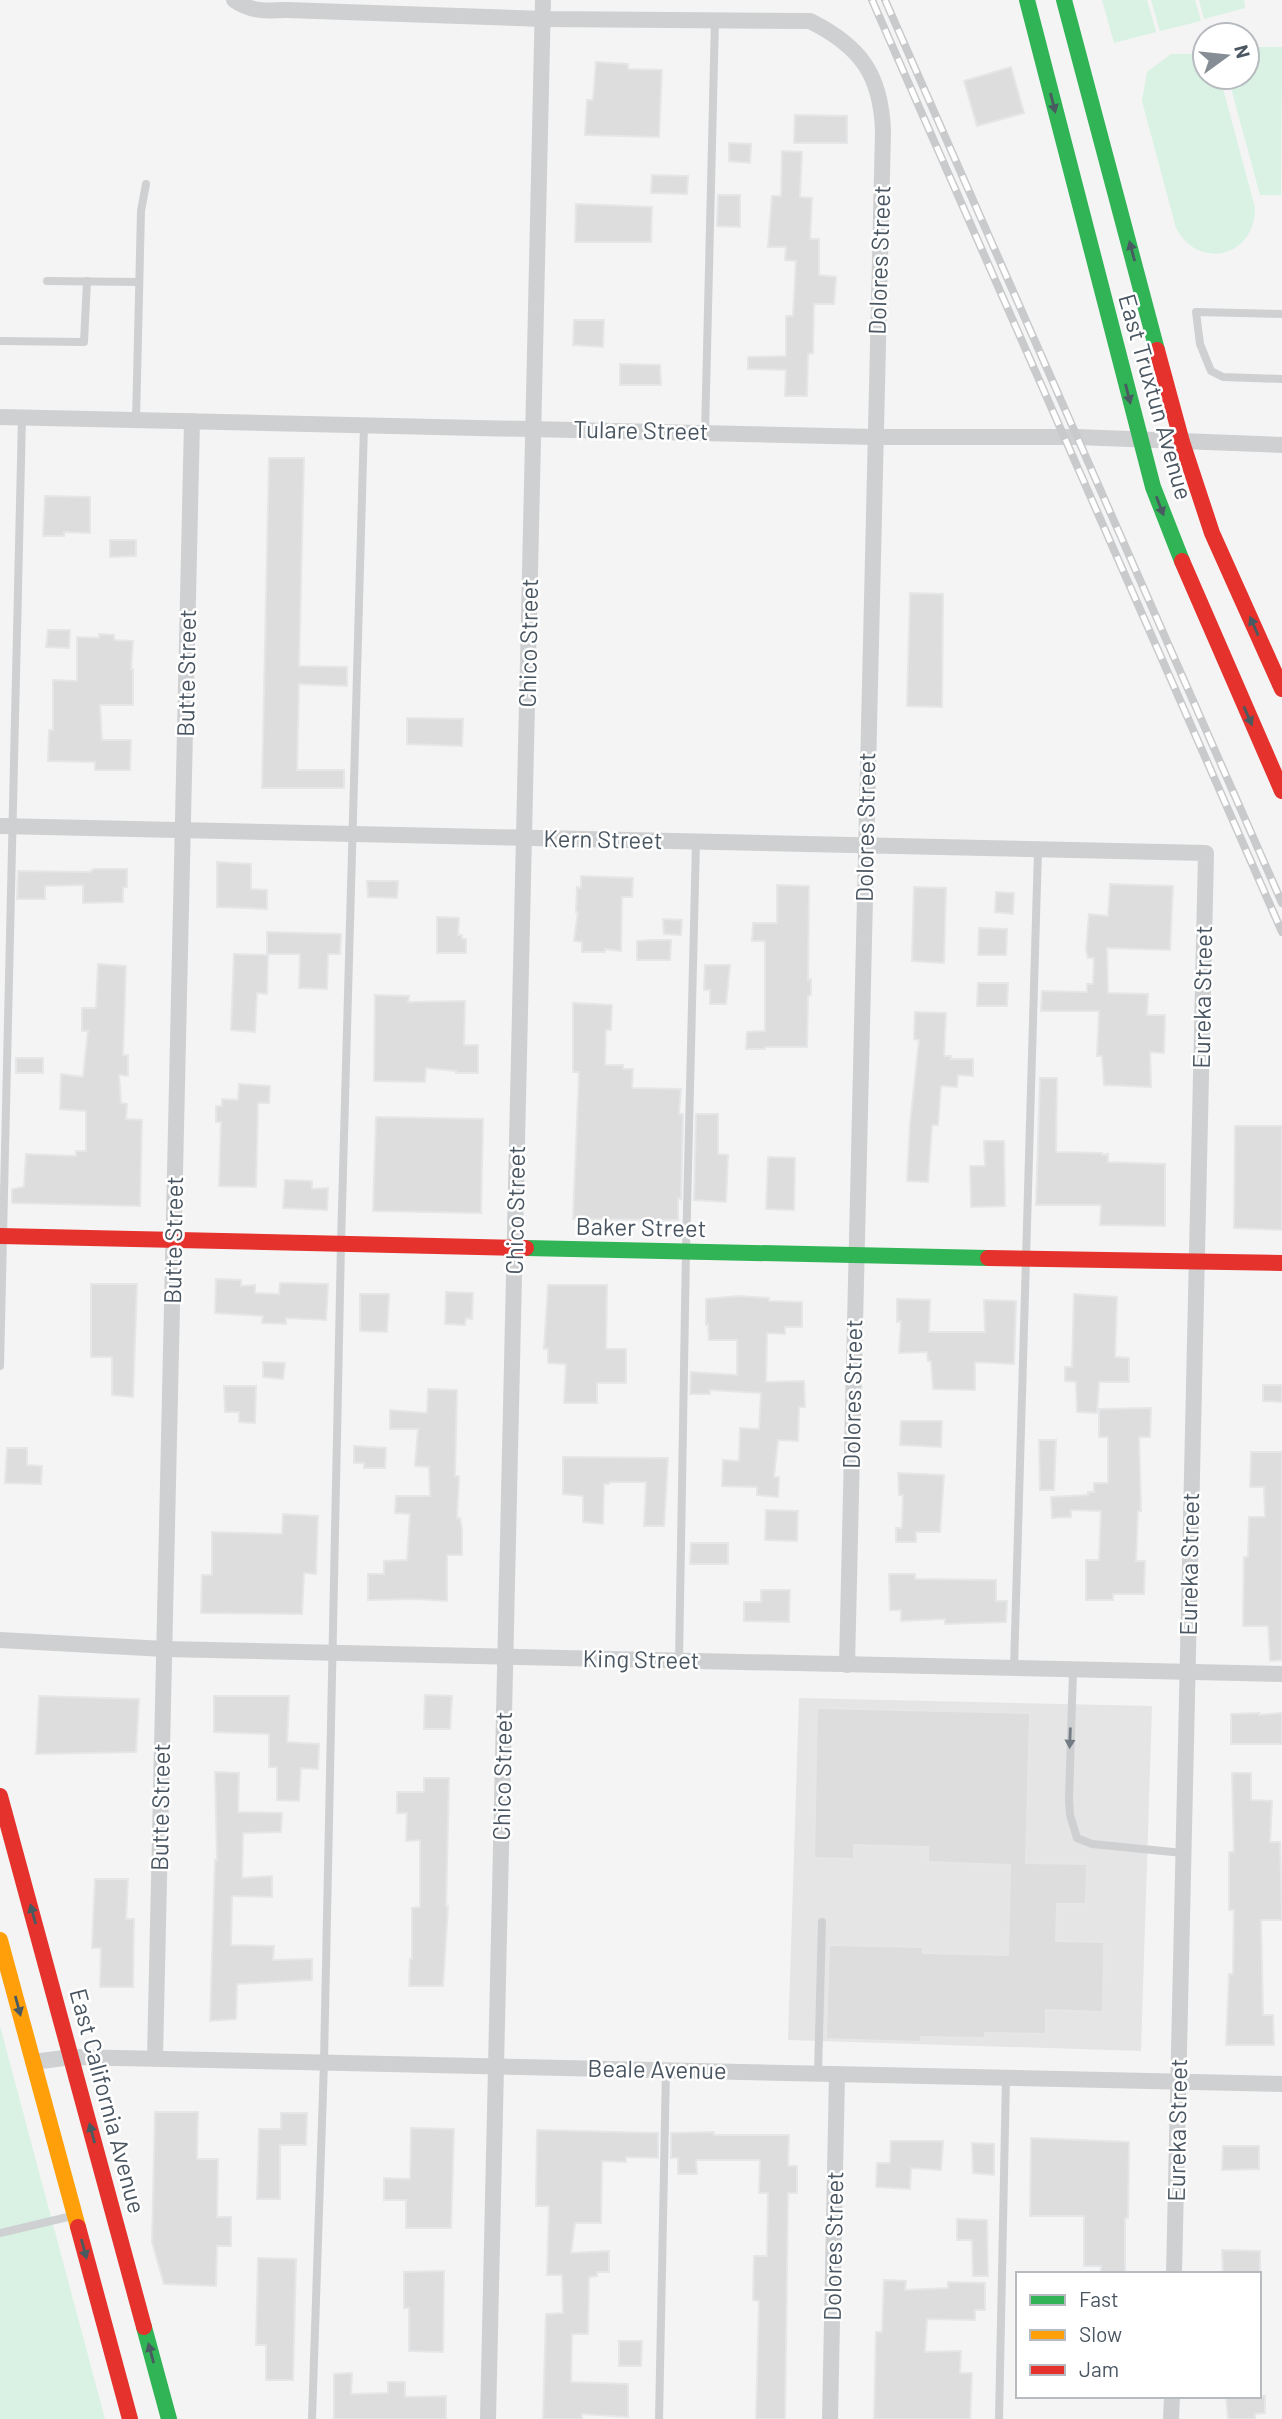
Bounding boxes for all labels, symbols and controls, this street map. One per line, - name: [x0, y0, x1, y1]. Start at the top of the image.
- north arrow: [1191, 21, 1261, 91]
- text: N: [1230, 42, 1256, 61]
- one-way arrow: [1048, 92, 1059, 114]
- street label: Dolores Street: [861, 185, 896, 335]
- one-way arrow: [1126, 240, 1137, 262]
- street label: East Truxtun Avenue: [1113, 290, 1200, 503]
- one-way arrow: [1123, 384, 1134, 406]
- street label: Tulare Street: [573, 414, 709, 445]
- one-way arrow: [1155, 496, 1166, 517]
- street label: Chico Street: [512, 578, 543, 708]
- street label: Butte Street: [170, 609, 201, 737]
- one-way arrow: [1248, 616, 1259, 637]
- one-way arrow: [1242, 706, 1254, 726]
- street label: Dolores Street: [849, 752, 880, 902]
- street label: Kern Street: [543, 823, 663, 854]
- street label: Eureka Street: [1186, 925, 1217, 1069]
- street label: Chico Street: [499, 1145, 530, 1275]
- street label: Butte Street: [157, 1176, 188, 1304]
- street label: Baker Street: [575, 1211, 707, 1242]
- street label: Dolores Street: [836, 1319, 867, 1469]
- street label: Eureka Street: [1173, 1492, 1204, 1636]
- street label: King Street: [582, 1643, 700, 1674]
- street label: Chico Street: [486, 1711, 517, 1841]
- one-way arrow: [1065, 1727, 1076, 1749]
- street label: Butte Street: [144, 1743, 175, 1871]
- one-way arrow: [27, 1903, 37, 1924]
- street label: East California Avenue: [64, 1985, 152, 2216]
- one-way arrow: [13, 1995, 24, 2017]
- street label: Beale Avenue: [587, 2053, 727, 2084]
- street label: Eureka Street: [1161, 2058, 1192, 2202]
- one-way arrow: [86, 2122, 97, 2144]
- street label: Dolores Street: [817, 2171, 848, 2321]
- one-way arrow: [79, 2238, 90, 2260]
- legend: [1016, 2272, 1261, 2398]
- text: Fast: [1079, 2286, 1119, 2311]
- text: Slow: [1079, 2321, 1122, 2346]
- one-way arrow: [145, 2342, 156, 2364]
- text: Jam: [1079, 2356, 1119, 2381]

